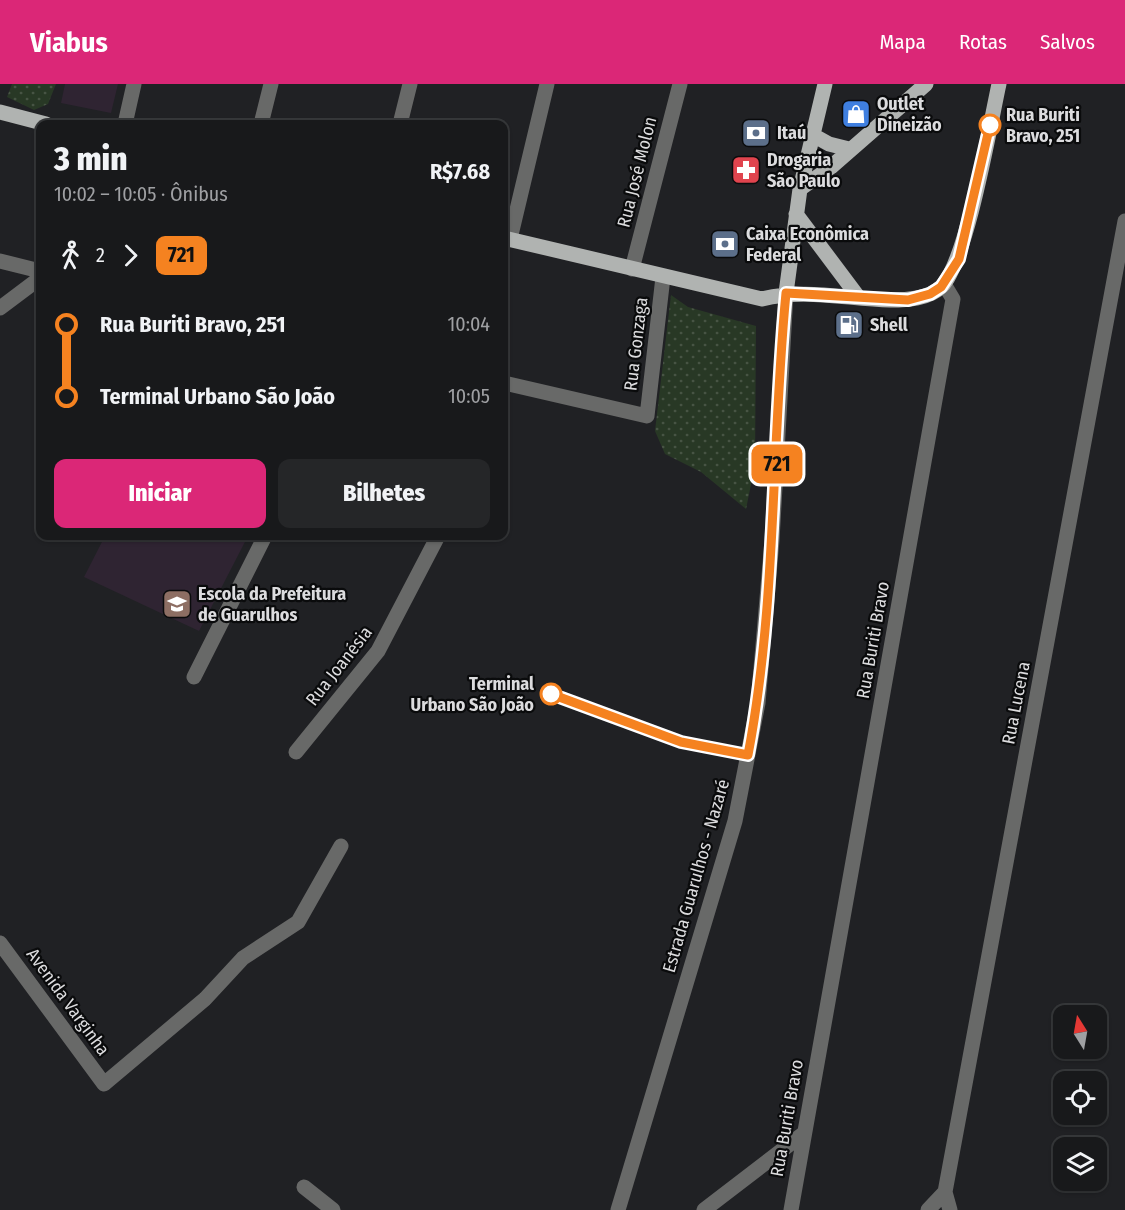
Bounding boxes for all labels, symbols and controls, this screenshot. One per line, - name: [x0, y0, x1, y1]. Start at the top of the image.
- text: Viabus: [30, 26, 108, 59]
- text: Mapa: [879, 29, 926, 55]
- text: Rotas: [959, 29, 1007, 55]
- text: Salvos: [1040, 29, 1095, 55]
- place label: Outlet Dineizão: [877, 93, 942, 136]
- shop icon: Outlet Dineizão: [840, 98, 872, 130]
- place label: Rua Buriti Bravo, 251: [1006, 104, 1080, 147]
- street label: Rua José Molon: [613, 114, 661, 230]
- marker: Rua Buriti Bravo, 251: [979, 114, 1001, 136]
- bank icon: Itaú: [740, 117, 772, 149]
- place label: Itaú: [777, 122, 806, 144]
- text: 3 min: [54, 139, 127, 179]
- place label: Drogaria São Paulo: [767, 149, 841, 192]
- pharmacy icon: Drogaria São Paulo: [730, 154, 762, 186]
- text: R$7.68: [430, 158, 490, 185]
- text: 10:02 – 10:05 · Ônibus: [54, 182, 228, 206]
- place label: Caixa Econômica Federal: [746, 223, 869, 266]
- bank icon: Caixa Econômica Federal: [709, 228, 741, 260]
- icon: walk: [54, 239, 87, 272]
- icon: forward: [114, 239, 147, 272]
- text: 721: [168, 242, 195, 268]
- text: 2: [96, 243, 105, 267]
- street label: Rua Gonzaga: [619, 296, 653, 392]
- fuel station icon: Shell: [833, 309, 865, 341]
- text: Rua Buriti Bravo, 251: [100, 311, 285, 338]
- text: 10:04: [447, 312, 490, 336]
- place label: Shell: [870, 314, 908, 336]
- text: Terminal Urbano São João: [100, 383, 335, 410]
- text: 10:05: [448, 384, 490, 408]
- line badge: 721: [742, 444, 812, 484]
- text: 721: [763, 451, 791, 477]
- button: Iniciar: [54, 459, 266, 528]
- button: Bilhetes: [278, 459, 490, 528]
- street label: Rua Buriti Bravo: [852, 580, 894, 700]
- place label: Escola da Prefeitura de Guarulhos: [198, 583, 346, 626]
- school or university icon: Escola da Prefeitura de Guarulhos: [161, 588, 193, 620]
- street label: Rua Joanésia: [301, 622, 377, 710]
- street label: Rua Lucena: [997, 660, 1035, 746]
- place label: Terminal Urbano São João: [411, 673, 534, 716]
- marker: Terminal Urbano São João: [540, 683, 562, 705]
- street label: Estrada Guarulhos - Nazaré: [658, 777, 734, 975]
- street label: Avenida Varginha: [22, 944, 114, 1060]
- north arrow: [1053, 1005, 1107, 1059]
- map controls: [1053, 1005, 1107, 1191]
- street label: Rua Buriti Bravo: [766, 1058, 808, 1178]
- button: locate: [1053, 1071, 1107, 1125]
- button: layers: [1053, 1137, 1107, 1191]

